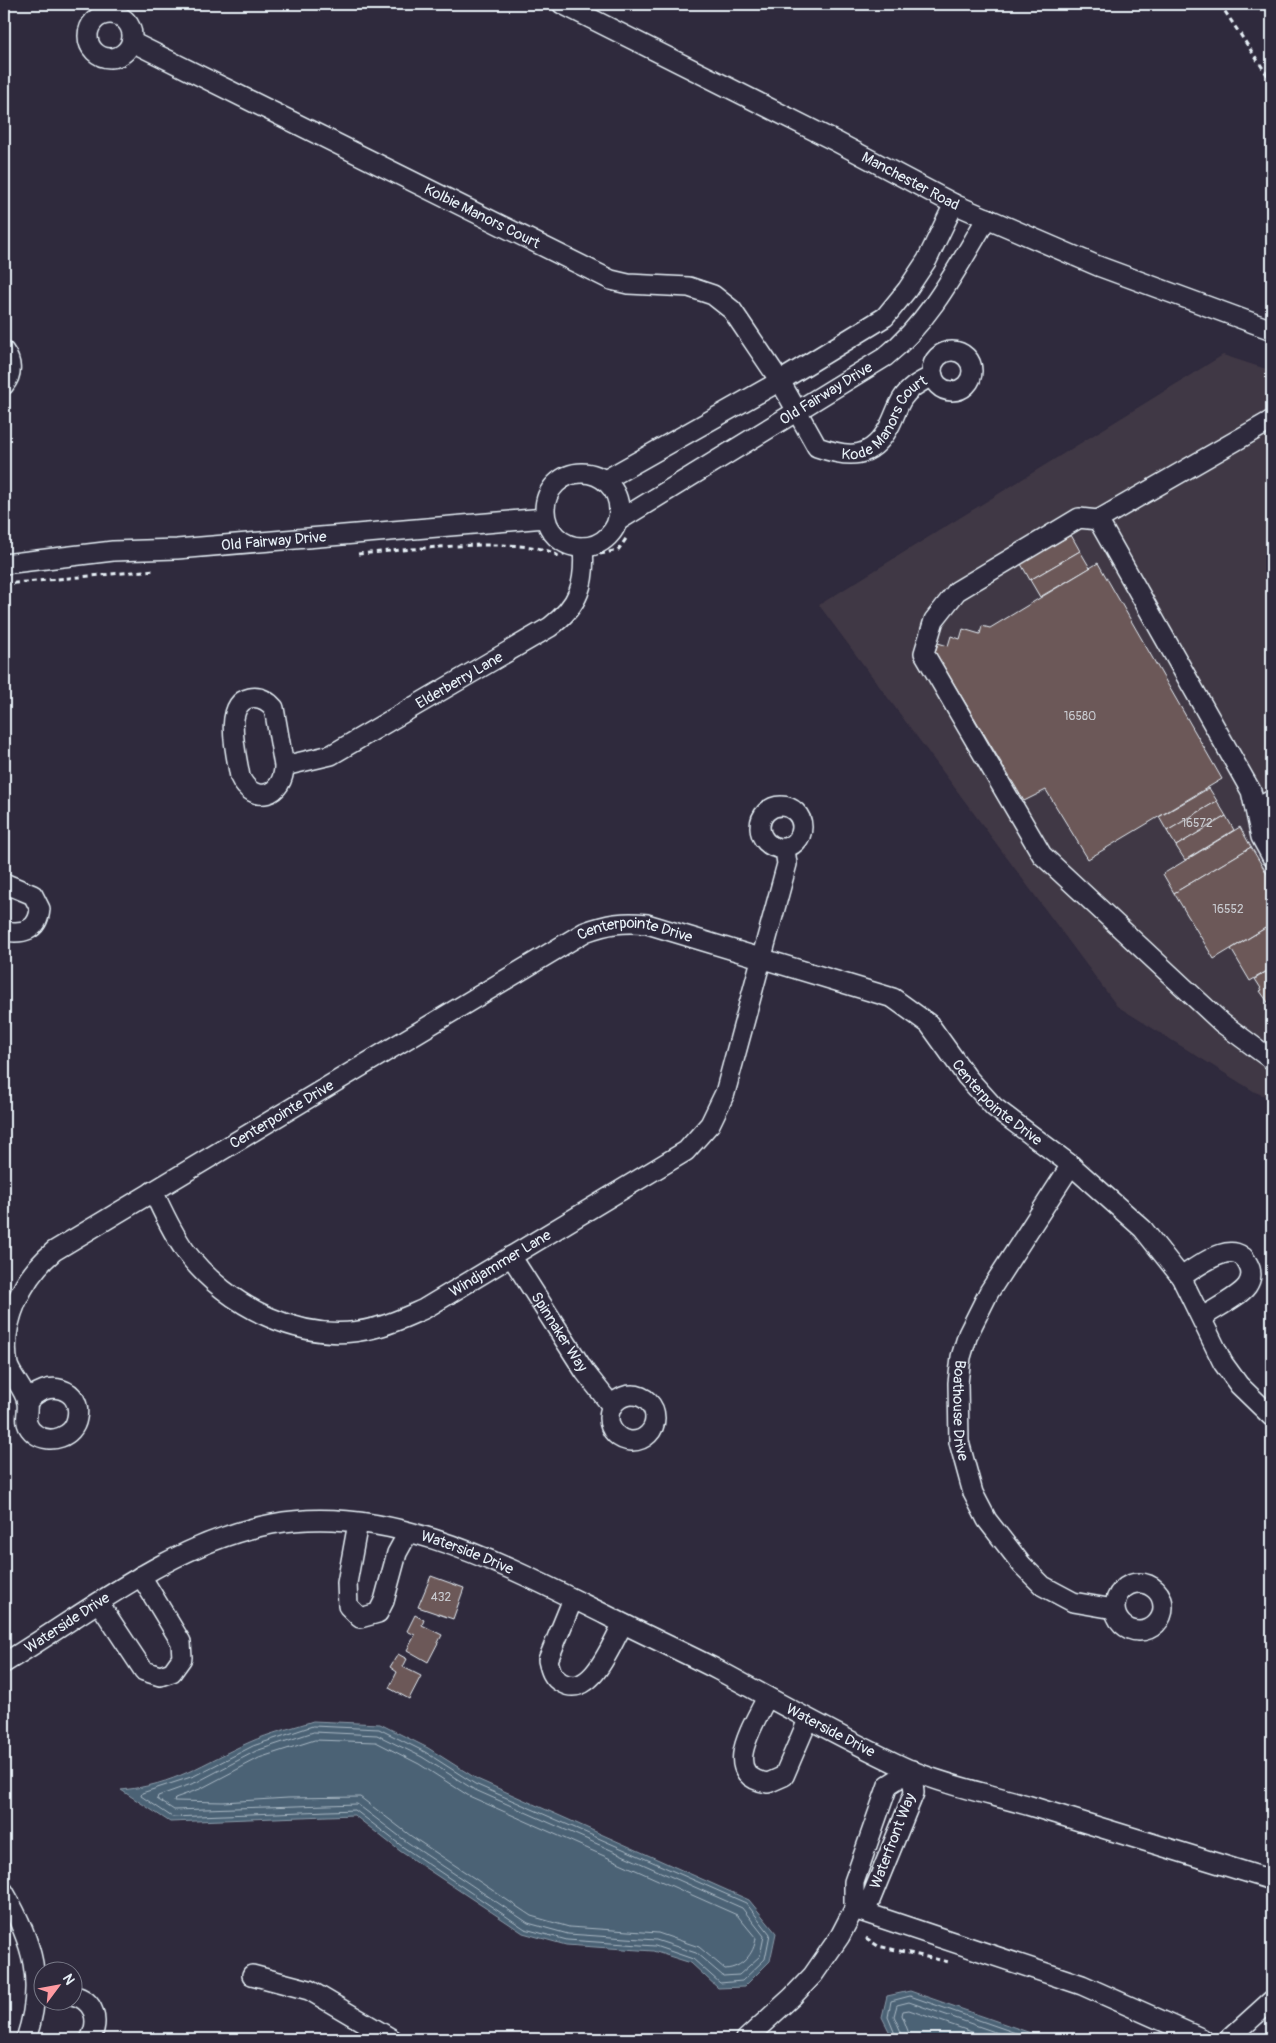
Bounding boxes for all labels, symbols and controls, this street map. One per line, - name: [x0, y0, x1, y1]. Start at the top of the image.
- street label: Manchester Road: [859, 147, 962, 215]
- street label: Kolbie Manors Court: [421, 179, 544, 253]
- street label: Old Fairway Drive: [776, 357, 876, 429]
- street label: Kode Manors Court: [841, 370, 931, 464]
- street label: Old Fairway Drive: [220, 527, 328, 555]
- street label: Elderberry Lane: [412, 647, 507, 713]
- house number: 16580: [1064, 709, 1096, 724]
- house number: 16572: [1181, 816, 1213, 831]
- house number: 16552: [1212, 902, 1244, 917]
- street label: Centerpointe Drive: [573, 913, 695, 947]
- street label: Centerpointe Drive: [948, 1055, 1047, 1150]
- street label: Centerpointe Drive: [226, 1075, 338, 1153]
- street label: Windjammer Lane: [446, 1225, 555, 1301]
- street label: Spinnaker Way: [527, 1288, 592, 1376]
- street label: Boathouse Drive: [948, 1359, 973, 1464]
- street label: Waterside Drive: [419, 1526, 517, 1579]
- street label: Waterside Drive: [21, 1588, 114, 1657]
- house number: 432: [431, 1590, 451, 1605]
- street label: Waterside Drive: [783, 1699, 879, 1762]
- street label: Waterfront Way: [866, 1790, 920, 1892]
- north arrow: [32, 1960, 82, 2010]
- text: N: [59, 1971, 78, 1988]

